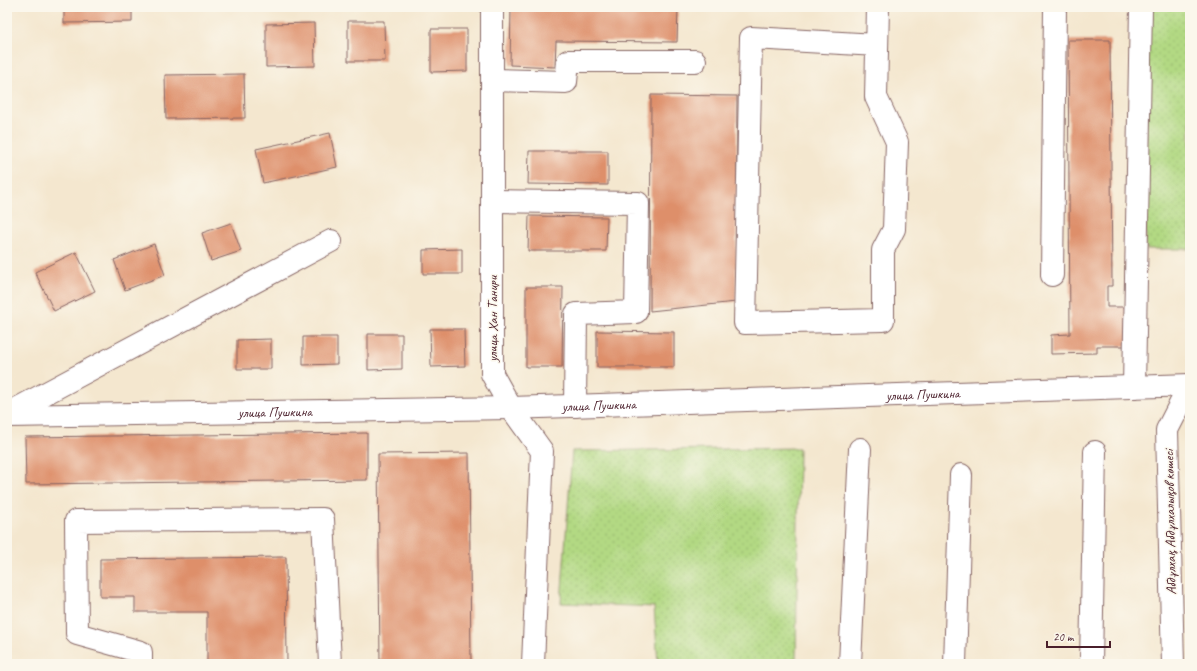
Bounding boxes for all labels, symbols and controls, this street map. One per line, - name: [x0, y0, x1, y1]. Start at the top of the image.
- street label: улица Хан Танири: [484, 275, 501, 363]
- street label: улица Пушкина: [884, 384, 961, 404]
- street label: улица Пушкина: [561, 395, 637, 415]
- street label: улица Пушкина: [237, 403, 313, 421]
- street label: Абдұлхақ Абдұлхалықов көшесі: [1160, 447, 1180, 595]
- scale bar: [1047, 623, 1110, 649]
- text: 20 m: [1053, 629, 1075, 645]

